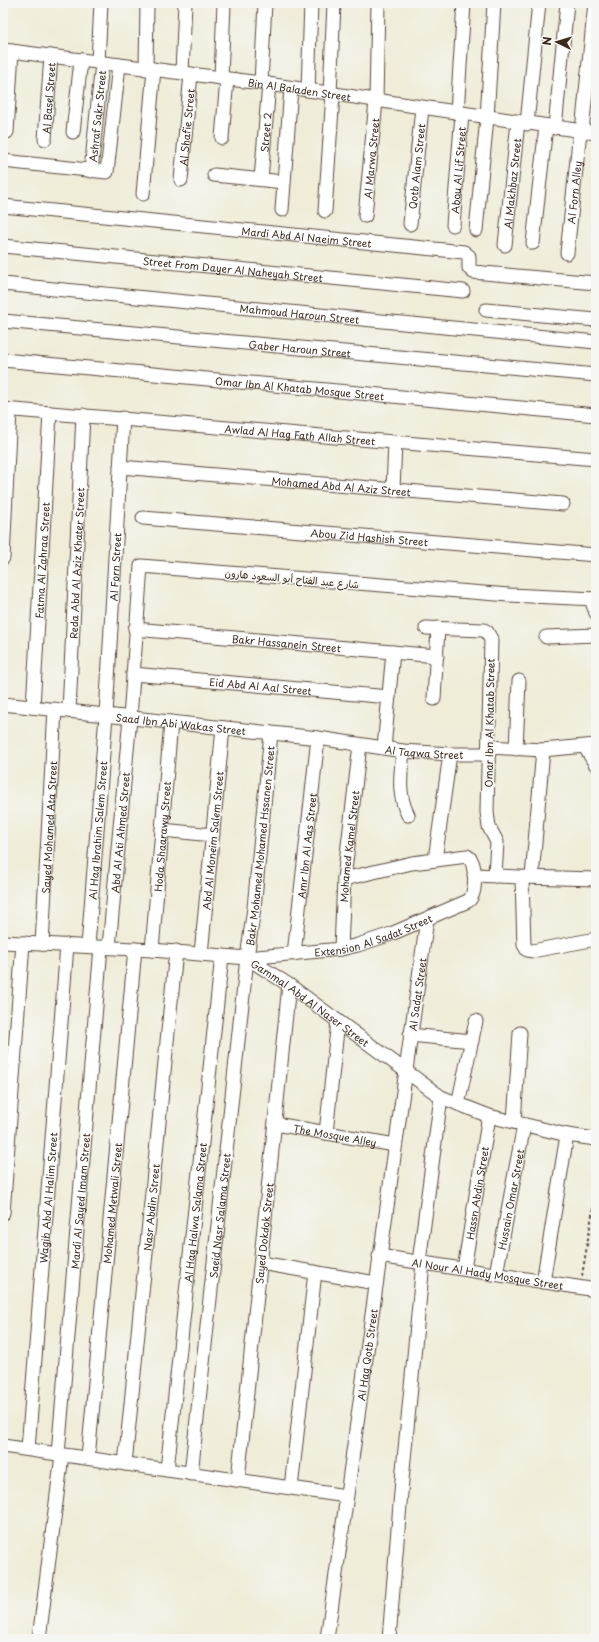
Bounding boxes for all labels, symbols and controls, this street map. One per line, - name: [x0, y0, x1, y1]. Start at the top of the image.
- north arrow: [537, 22, 577, 62]
- text: N: [538, 36, 555, 46]
- street label: Al Basel Street: [38, 62, 58, 134]
- street label: Ashraf Sakr Street: [84, 70, 109, 163]
- street label: Bin Al Baladen Street: [247, 74, 352, 104]
- street label: Al Shafie Street: [175, 88, 197, 166]
- street label: Street 2: [256, 112, 274, 153]
- street label: Al Marwa Street: [359, 117, 382, 199]
- street label: Qotb Alam Street: [404, 123, 428, 210]
- street label: Abou Al Lif Street: [446, 126, 468, 214]
- street label: Al Makhbaz Street: [499, 137, 524, 229]
- street label: Al Forn Alley: [563, 160, 584, 225]
- street label: Mardi Abd Al Naeim Street: [241, 222, 372, 250]
- street label: Street From Dayer Al Naheyah Street: [142, 252, 324, 285]
- street label: Mahmoud Haroun Street: [239, 300, 360, 326]
- street label: Gaber Haroun Street: [248, 336, 351, 360]
- street label: Omar Ibn Al Khatab Mosque Street: [215, 372, 385, 403]
- street label: Awlad Al Hag Fath Allah Street: [224, 420, 376, 448]
- street label: Mohamed Abd Al Aziz Street: [271, 472, 411, 499]
- street label: Reda Abd Al Aziz Khater Street: [65, 487, 87, 639]
- street label: Fatma Al Zahraa Street: [31, 502, 52, 619]
- street label: Abou Zid Hashish Street: [310, 524, 428, 549]
- street label: Al Forn Street: [105, 532, 124, 602]
- street label: شارع عبد الفتاح أبو السعود هارون: [224, 565, 360, 592]
- street label: Bakr Hassanein Street: [231, 630, 342, 655]
- street label: Omar Ibn Al Khatab Street: [480, 658, 498, 787]
- street label: Eid Abd Al Aal Street: [209, 673, 312, 698]
- street label: Saad Ibn Abi Wakas Street: [115, 709, 247, 738]
- street label: Al Taqwa Street: [384, 741, 463, 762]
- street label: Bakr Mohamed Mohamed Hssanen Street: [241, 745, 277, 946]
- street label: Al Hag Ibrahim Salem Street: [84, 760, 110, 900]
- street label: Sayed Mohamed Ata Street: [37, 761, 60, 894]
- street label: Abd Al Moneim Salem Street: [198, 770, 226, 911]
- street label: Abd Al Ati Ahmed Street: [107, 772, 132, 893]
- street label: Hoda Shaarawy Street: [149, 781, 174, 892]
- street label: Mohamed Kamel Street: [336, 790, 362, 903]
- street label: Amr Ibn Al Aas Street: [293, 792, 319, 899]
- street label: Extension Al Sadat Street: [313, 910, 434, 959]
- street label: Gammal Abd Al Naser Street: [248, 955, 373, 1050]
- street label: Al Sadat Street: [404, 957, 429, 1032]
- street label: The Mosque Alley: [292, 1120, 378, 1149]
- street label: Wagih Abd Al Halim Street: [35, 1132, 60, 1264]
- street label: Mardi Al Sayed Imam Street: [66, 1132, 93, 1270]
- street label: Mohamed Metwali Street: [98, 1142, 125, 1264]
- street label: Al Hag Halwa Salama Street: [180, 1142, 209, 1283]
- street label: Hassn Abdin Street: [461, 1145, 491, 1241]
- street label: Hussain Omar Street: [493, 1148, 527, 1251]
- street label: Saeid Nasr Salama Street: [205, 1152, 233, 1279]
- street label: Nasr Abdin Street: [139, 1163, 162, 1252]
- street label: Sayed Dokdok Street: [251, 1182, 276, 1284]
- street label: Al Nour Al Hady Mosque Street: [411, 1254, 564, 1292]
- street label: Al Hag Qotb Street: [353, 1308, 380, 1402]

